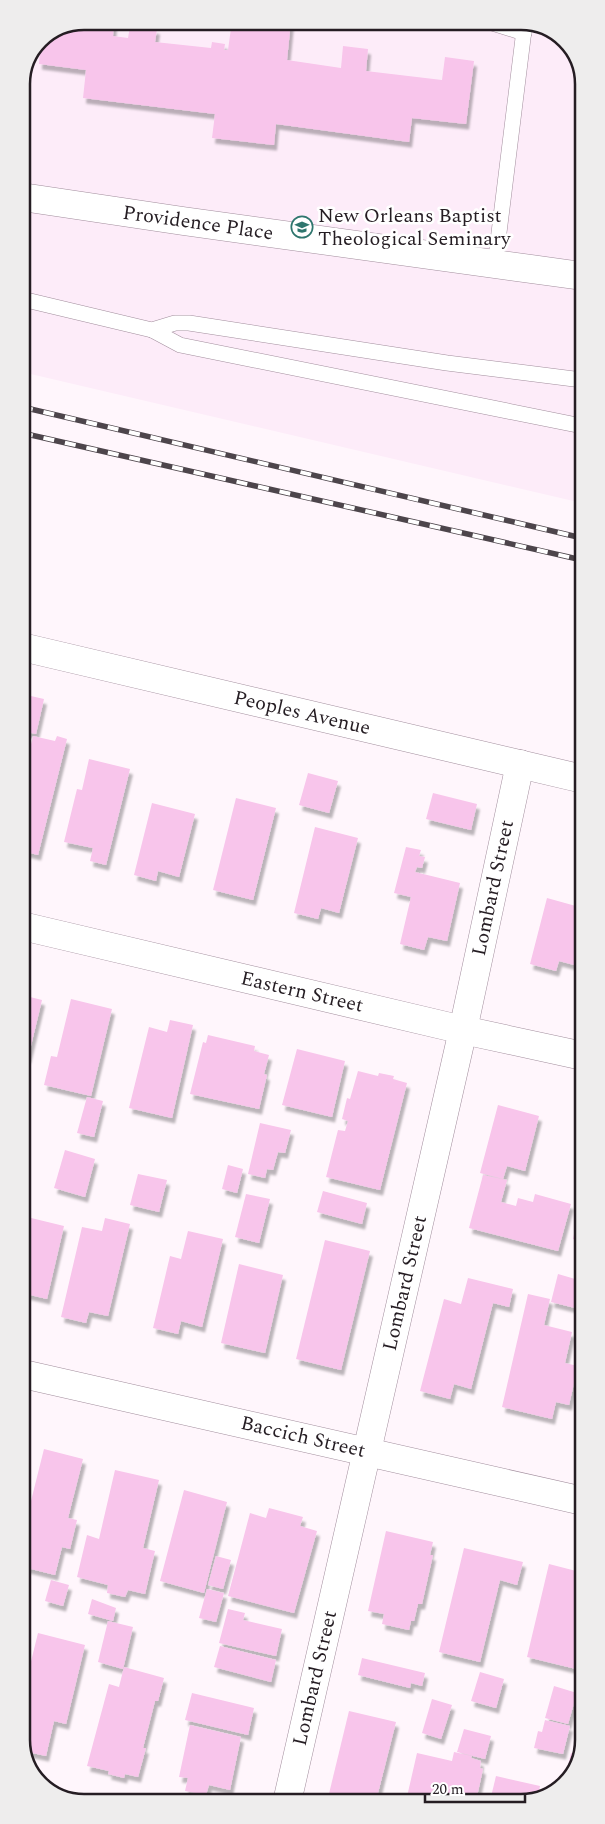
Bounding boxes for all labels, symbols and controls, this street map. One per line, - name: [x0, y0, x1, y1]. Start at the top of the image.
- street label: Providence Place: [121, 198, 275, 248]
- place label: New Orleans Baptist Theological Seminary: [318, 201, 512, 254]
- school or university icon: New Orleans Baptist Theological Seminary: [290, 215, 314, 239]
- street label: Peoples Avenue: [231, 683, 373, 743]
- street label: Lombard Street: [464, 817, 522, 959]
- street label: Eastern Street: [238, 963, 366, 1021]
- street label: Lombard Street: [375, 1212, 435, 1354]
- street label: Baccich Street: [238, 1408, 368, 1466]
- street label: Lombard Street: [285, 1607, 345, 1749]
- scale bar: [425, 1772, 525, 1804]
- text: 20 m: [432, 1778, 464, 1801]

